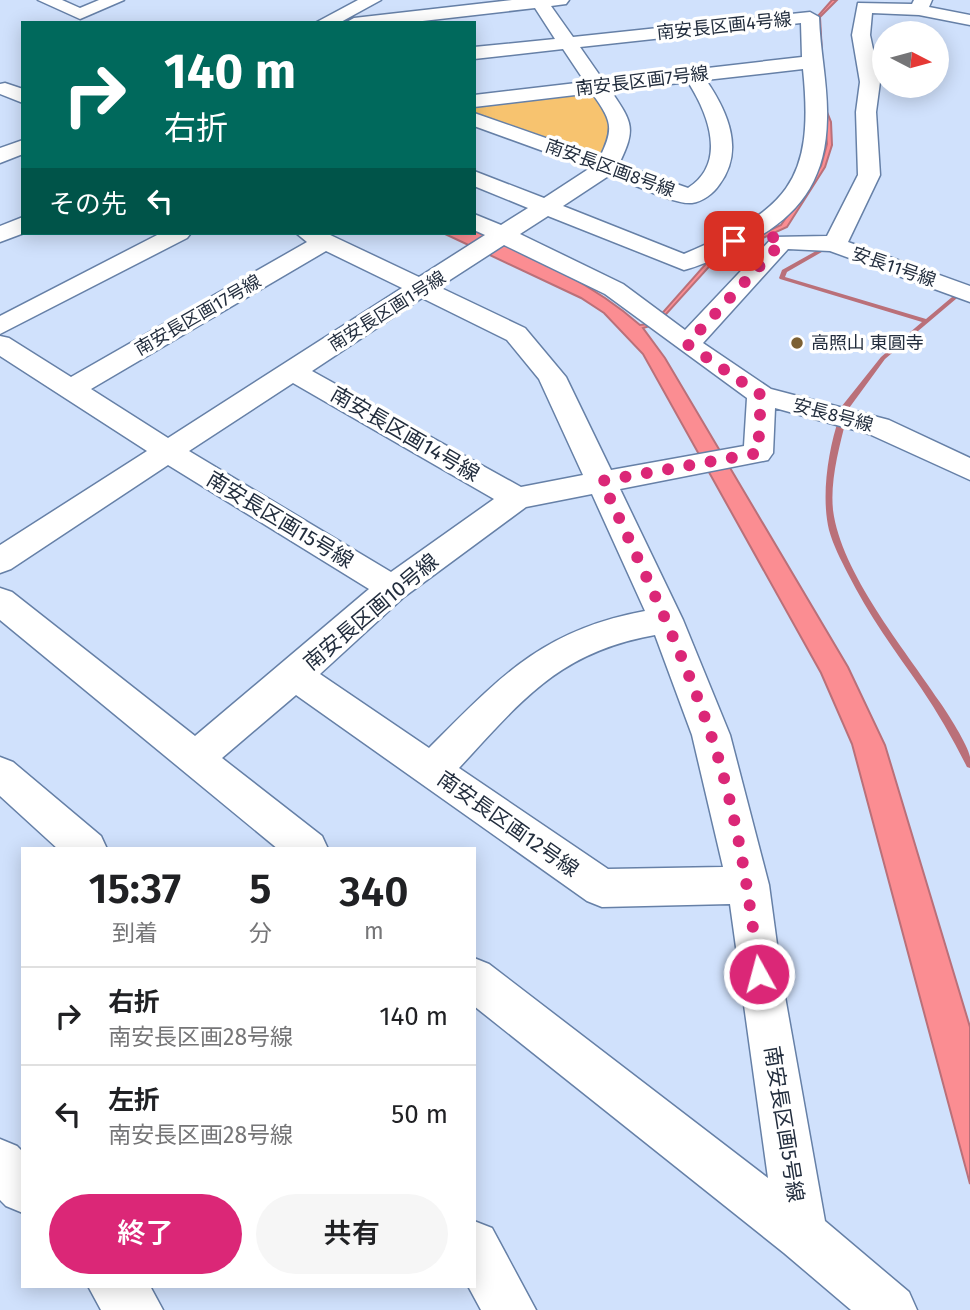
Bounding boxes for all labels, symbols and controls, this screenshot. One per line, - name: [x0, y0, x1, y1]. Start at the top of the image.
- street label: 南安長区画4号線: [655, 8, 793, 44]
- north arrow: [872, 21, 948, 98]
- map controls: [872, 21, 949, 98]
- text: 140 m: [164, 42, 296, 101]
- icon: right: [49, 49, 140, 140]
- street label: 南安長区画7号線: [574, 62, 710, 100]
- text: 右折: [164, 109, 228, 147]
- street label: 南安長区画8号線: [542, 134, 678, 202]
- icon: left: [141, 182, 179, 220]
- text: その先: [49, 189, 127, 220]
- pin: [704, 211, 764, 271]
- icon: arrive: [715, 222, 753, 260]
- street label: 安長11号線: [849, 242, 939, 292]
- street label: 南安長区画1号線: [324, 266, 450, 356]
- street label: 南安長区画17号線: [131, 270, 265, 360]
- place label: 高照山 東圓寺: [811, 332, 924, 354]
- marker: 高照山 東圓寺: [789, 335, 805, 351]
- street label: 南安長区画14号線: [326, 381, 484, 487]
- street label: 安長8号線: [791, 394, 875, 436]
- street label: 南安長区画15号線: [202, 466, 358, 574]
- street label: 南安長区画10号線: [298, 548, 444, 676]
- street label: 南安長区画12号線: [432, 766, 584, 882]
- text: 15:37: [89, 864, 181, 914]
- text: 5: [249, 864, 271, 914]
- text: 340: [339, 867, 409, 917]
- text: m: [364, 917, 384, 945]
- text: 到着: [112, 919, 158, 947]
- text: 分: [249, 919, 272, 947]
- position arrow: [722, 937, 796, 1011]
- text: 右折: [108, 987, 160, 1018]
- icon: right: [49, 997, 87, 1035]
- text: 140 m: [379, 1001, 448, 1032]
- text: 南安長区画28号線: [108, 1023, 293, 1051]
- street label: 南安長区画5号線: [759, 1044, 809, 1204]
- text: 左折: [108, 1085, 160, 1116]
- icon: left: [49, 1095, 87, 1133]
- text: 50 m: [391, 1099, 448, 1130]
- text: 南安長区画28号線: [108, 1121, 293, 1149]
- button: 終了: [49, 1194, 242, 1274]
- button: 共有: [256, 1194, 448, 1274]

